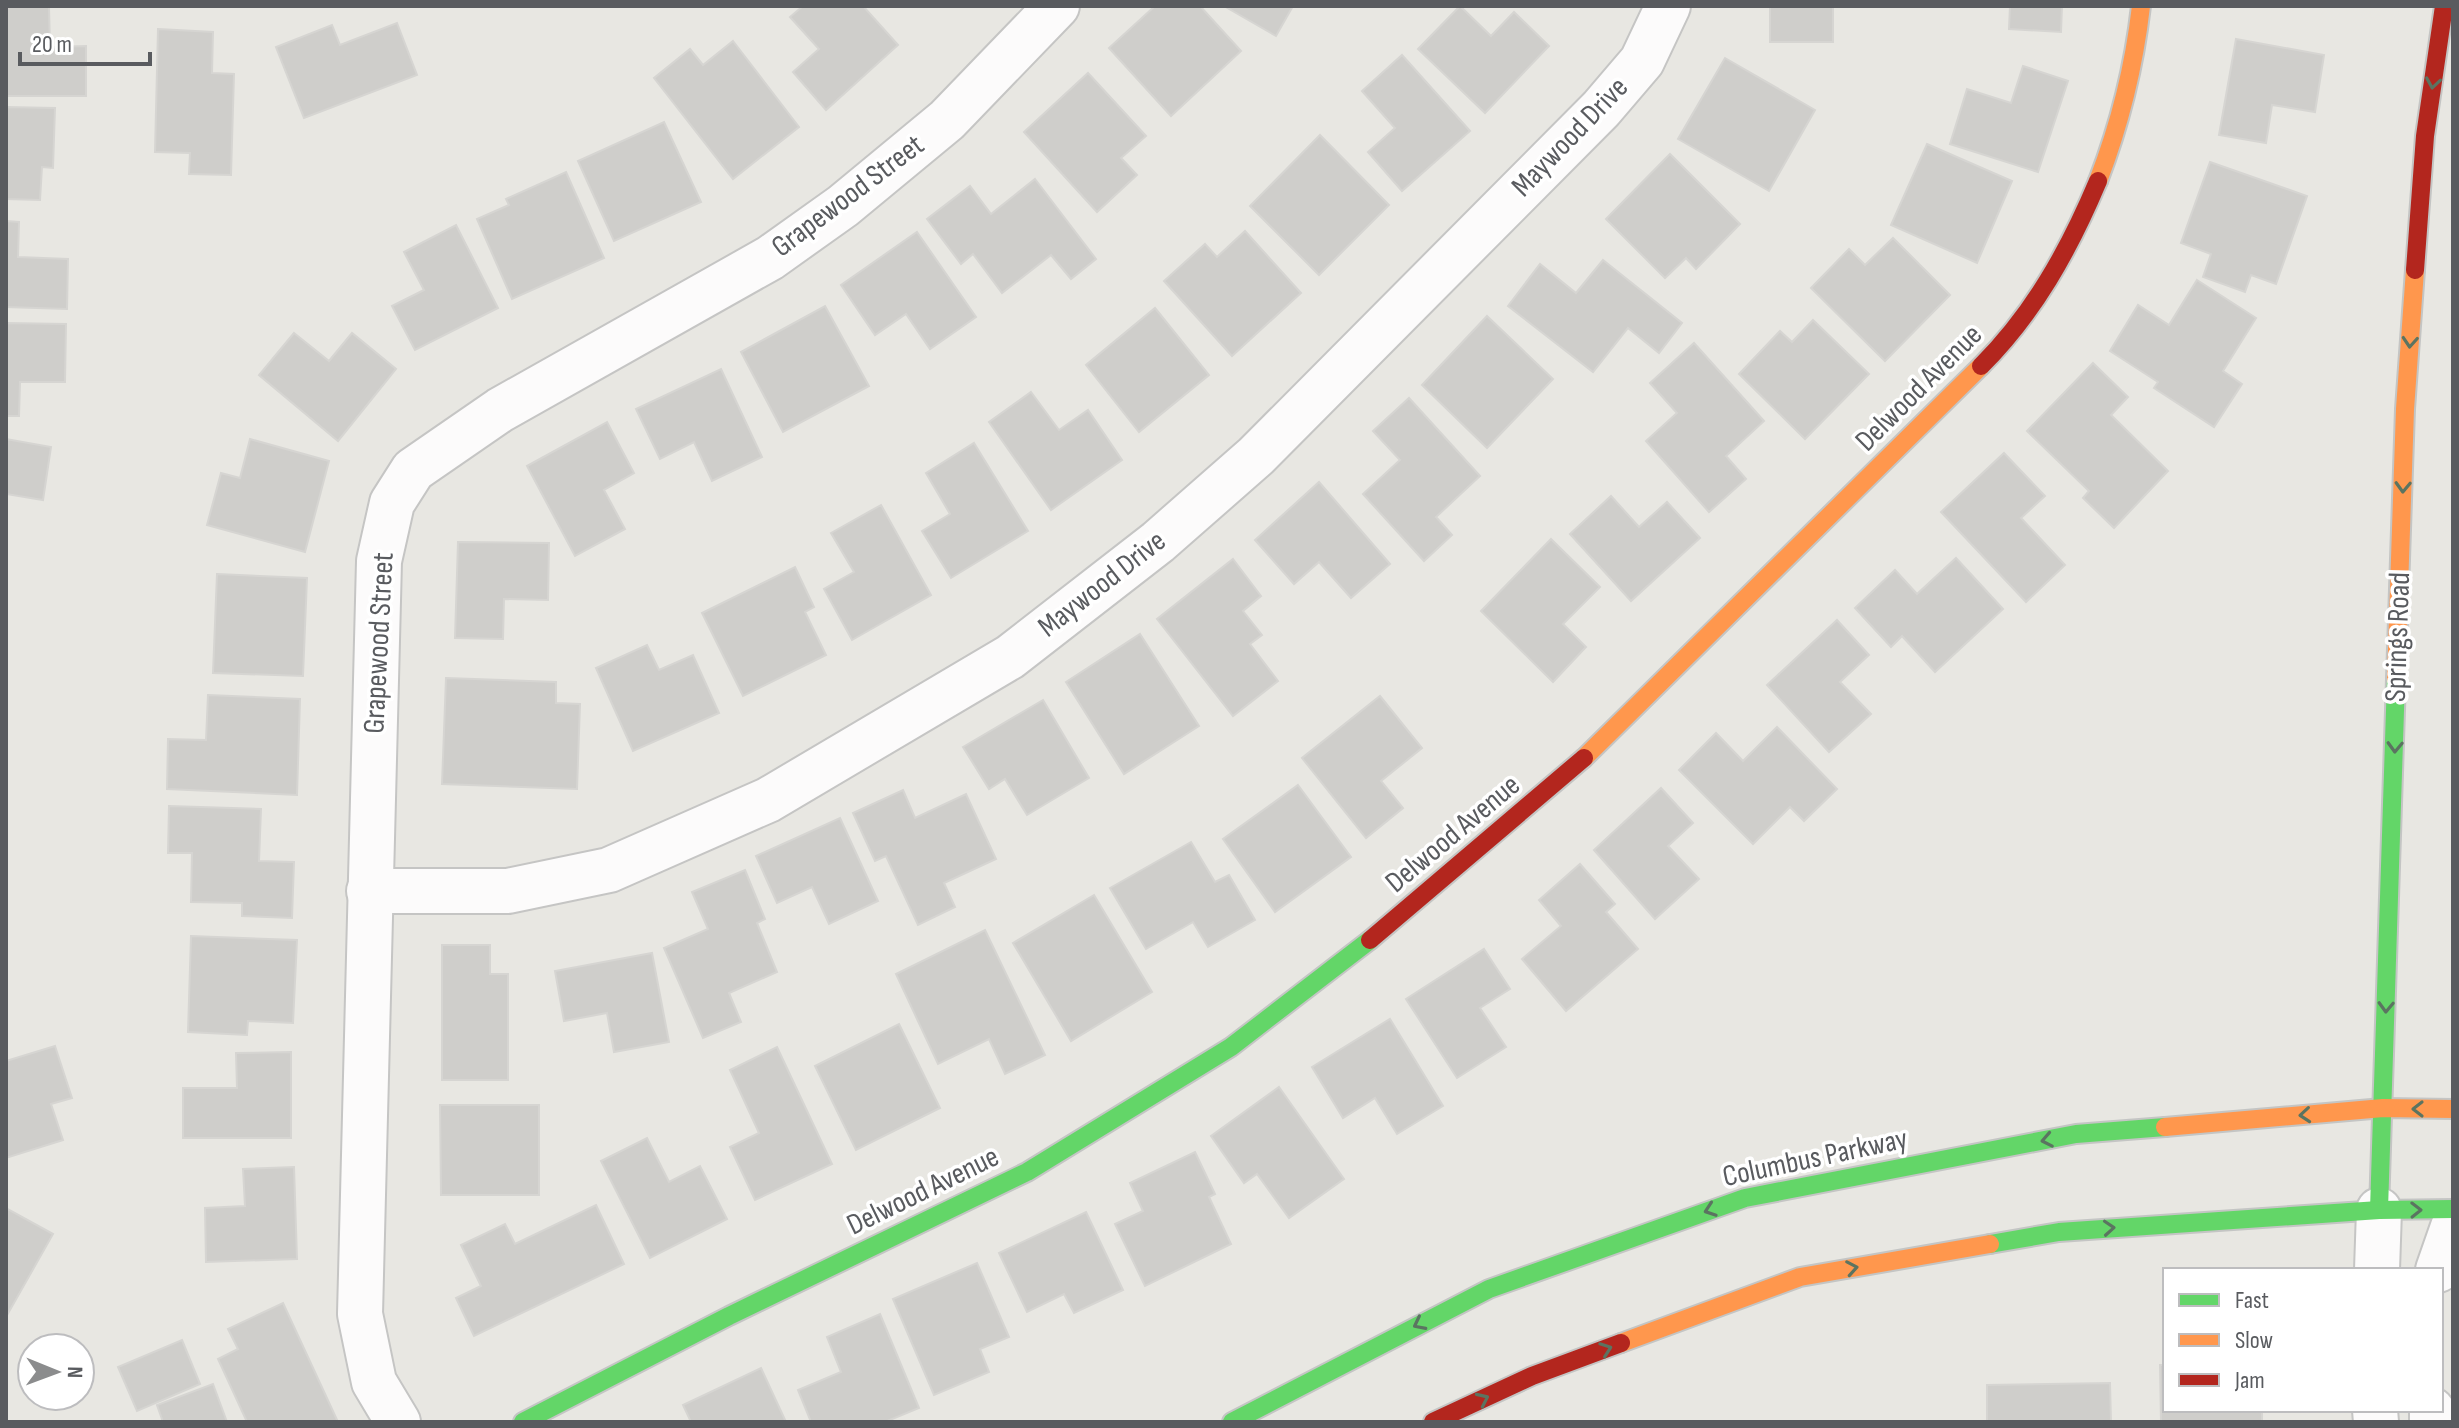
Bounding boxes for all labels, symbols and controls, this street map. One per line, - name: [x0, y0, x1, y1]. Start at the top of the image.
- scale bar: [20, 16, 150, 66]
- text: 20 m: [32, 30, 72, 59]
- street label: Maywood Drive: [1504, 70, 1636, 204]
- one-way arrow: [2425, 76, 2442, 90]
- street label: Grapewood Street: [765, 127, 931, 265]
- street label: Delwood Avenue: [1848, 317, 1990, 459]
- one-way arrow: [2402, 336, 2419, 349]
- one-way arrow: [2394, 481, 2411, 494]
- street label: Maywood Drive: [1031, 523, 1173, 645]
- street label: Grapewood Street: [356, 552, 402, 734]
- street label: Springs Road: [2378, 572, 2418, 702]
- one-way arrow: [2386, 741, 2403, 754]
- street label: Delwood Avenue: [1378, 767, 1528, 901]
- one-way arrow: [2378, 1001, 2395, 1014]
- one-way arrow: [2411, 1100, 2424, 1117]
- one-way arrow: [2298, 1106, 2311, 1123]
- street label: Columbus Parkway: [1719, 1121, 1911, 1195]
- one-way arrow: [2040, 1131, 2054, 1148]
- street label: Delwood Avenue: [841, 1139, 1005, 1243]
- one-way arrow: [1704, 1200, 1718, 1217]
- one-way arrow: [2410, 1201, 2423, 1219]
- one-way arrow: [2103, 1220, 2116, 1237]
- one-way arrow: [1845, 1260, 1859, 1277]
- legend: [2163, 1268, 2443, 1412]
- text: Fast: [2235, 1286, 2269, 1315]
- one-way arrow: [1413, 1315, 1428, 1330]
- text: Slow: [2235, 1326, 2273, 1355]
- north arrow: [16, 1332, 96, 1412]
- one-way arrow: [1598, 1342, 1612, 1359]
- text: N: [61, 1366, 88, 1378]
- text: Jam: [2234, 1366, 2265, 1395]
- one-way arrow: [1474, 1393, 1489, 1409]

